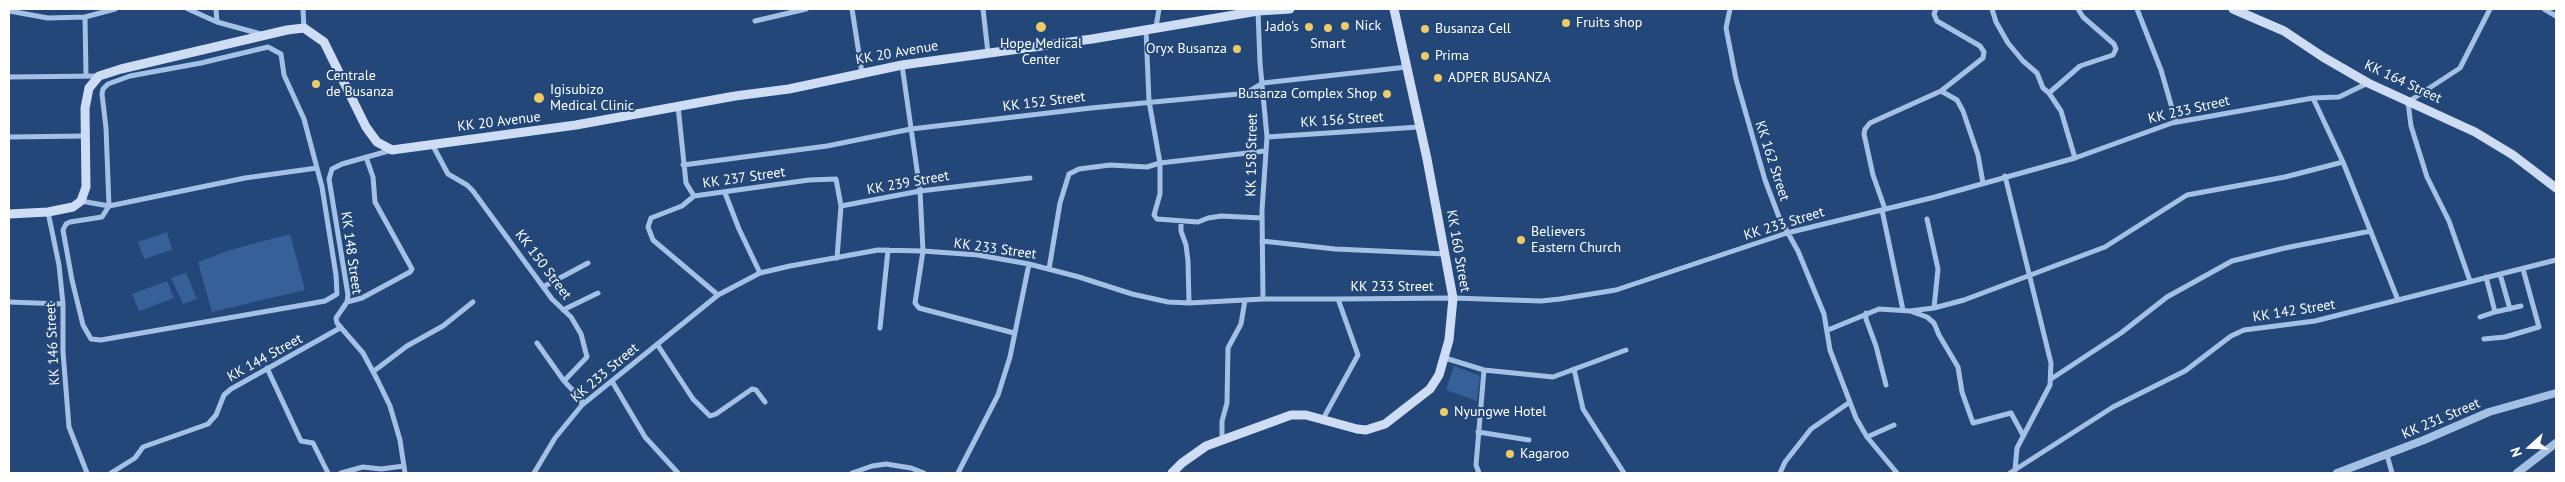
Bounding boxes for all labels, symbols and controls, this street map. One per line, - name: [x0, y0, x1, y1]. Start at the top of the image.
- place label: Fruits shop: [1576, 15, 1642, 31]
- marker: Fruits shop: [1560, 17, 1572, 29]
- place label: Nick: [1355, 18, 1381, 34]
- place label: Jado's: [1266, 19, 1299, 35]
- marker: Hope Medical Center: [1034, 20, 1048, 34]
- marker: Nick: [1339, 20, 1351, 32]
- marker: Jado's: [1303, 21, 1315, 33]
- place label: Busanza Cell: [1435, 21, 1511, 37]
- marker: Smart: [1322, 22, 1334, 34]
- marker: Busanza Cell: [1419, 23, 1431, 35]
- place label: Hope Medical Center: [1000, 36, 1082, 68]
- place label: Smart: [1310, 36, 1346, 52]
- street label: KK 20 Avenue: [854, 37, 940, 69]
- place label: Oryx Busanza: [1146, 41, 1227, 57]
- marker: Oryx Busanza: [1231, 43, 1243, 55]
- place label: Prima: [1435, 48, 1469, 64]
- marker: Prima: [1419, 50, 1431, 62]
- street label: KK 164 Street: [2362, 57, 2444, 107]
- place label: Centrale de Busanza: [326, 68, 394, 100]
- place label: ADPER BUSANZA: [1448, 70, 1551, 86]
- marker: ADPER BUSANZA: [1432, 72, 1444, 84]
- marker: Centrale de Busanza: [310, 78, 322, 90]
- place label: Igisubizo Medical Clinic: [550, 82, 634, 114]
- place label: Busanza Complex Shop: [1238, 86, 1377, 102]
- marker: Busanza Complex Shop: [1381, 88, 1393, 100]
- street label: KK 152 Street: [1002, 89, 1086, 115]
- marker: Igisubizo Medical Clinic: [532, 91, 546, 105]
- street label: KK 233 Street: [2147, 92, 2231, 128]
- street label: KK 20 Avenue: [457, 109, 541, 135]
- street label: KK 156 Street: [1300, 109, 1384, 131]
- street label: KK 158 Street: [1243, 113, 1261, 197]
- street label: KK 162 Street: [1751, 119, 1793, 203]
- street label: KK 237 Street: [702, 164, 786, 192]
- street label: KK 239 Street: [866, 168, 950, 198]
- street label: KK 233 Street: [1742, 204, 1826, 244]
- street label: KK 160 Street: [1443, 209, 1473, 293]
- street label: KK 148 Street: [337, 211, 365, 295]
- place label: Believers Eastern Church: [1531, 224, 1621, 256]
- street label: KK 150 Street: [511, 227, 575, 303]
- marker: Believers Eastern Church: [1515, 234, 1527, 246]
- street label: KK 233 Street: [953, 235, 1037, 263]
- street label: KK 233 Street: [1350, 279, 1434, 295]
- street label: KK 142 Street: [2252, 296, 2336, 326]
- street label: KK 146 Street: [42, 302, 64, 386]
- street label: KK 144 Street: [225, 330, 305, 386]
- street label: KK 233 Street: [568, 340, 642, 406]
- street label: KK 231 Street: [2399, 395, 2483, 443]
- place label: Nyungwe Hotel: [1454, 404, 1546, 420]
- marker: Nyungwe Hotel: [1438, 406, 1450, 418]
- north arrow: [2505, 422, 2555, 472]
- text: N: [2506, 445, 2526, 460]
- place label: Kagaroo: [1520, 446, 1569, 462]
- marker: Kagaroo: [1504, 448, 1516, 460]

